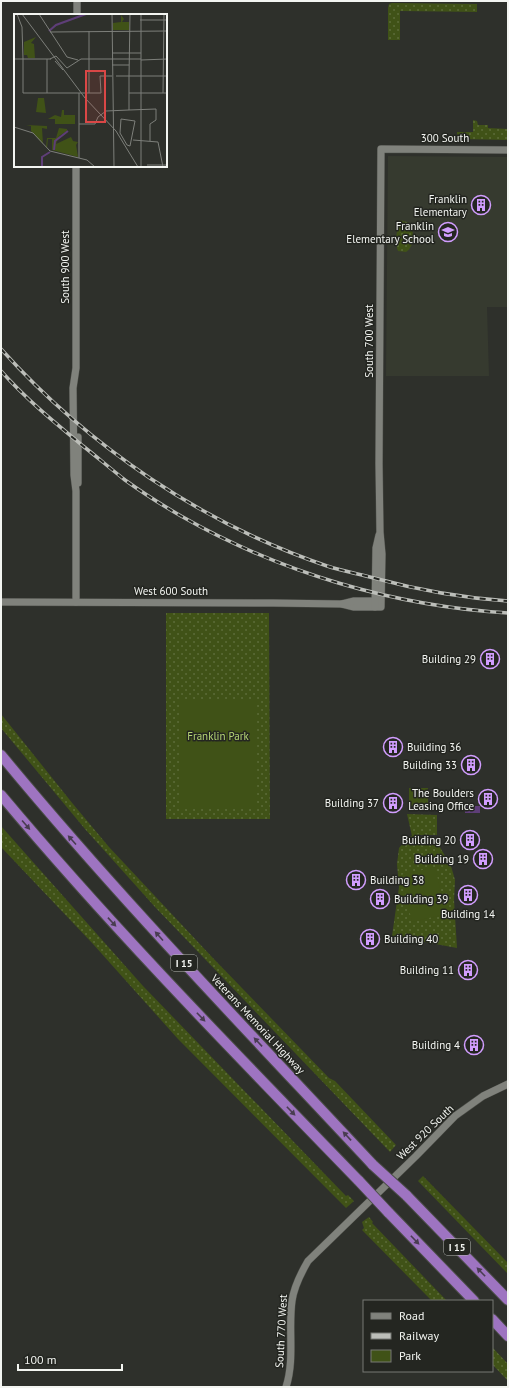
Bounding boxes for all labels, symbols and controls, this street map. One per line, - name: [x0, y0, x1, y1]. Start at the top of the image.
- inset map: [14, 14, 167, 167]
- street label: 300 South: [421, 131, 469, 145]
- place label: Franklin Elementary: [414, 192, 468, 219]
- building icon: Franklin Elementary: [470, 194, 492, 216]
- place label: Franklin Elementary School: [346, 219, 435, 246]
- school or university icon: Franklin Elementary School: [437, 221, 459, 243]
- street label: South 900 West: [58, 230, 72, 304]
- street label: South 700 West: [362, 304, 376, 378]
- street label: West 600 South: [134, 584, 208, 598]
- building icon: Building 29: [479, 648, 501, 670]
- place label: Building 29: [422, 652, 476, 666]
- park label: Franklin Park: [187, 729, 249, 743]
- building icon: Building 36: [382, 736, 404, 758]
- place label: Building 36: [407, 740, 461, 754]
- building icon: Building 33: [460, 754, 482, 776]
- place label: Building 33: [403, 758, 457, 772]
- place label: The Boulders Leasing Office: [408, 786, 474, 813]
- building icon: The Boulders Leasing Office: [477, 788, 499, 810]
- building icon: Building 37: [382, 792, 404, 814]
- place label: Building 37: [325, 796, 379, 810]
- one-way arrow: [21, 820, 30, 829]
- building icon: Building 20: [459, 829, 481, 851]
- place label: Building 20: [402, 833, 456, 847]
- one-way arrow: [68, 834, 77, 845]
- building icon: Building 19: [472, 848, 494, 870]
- place label: Building 19: [415, 852, 469, 866]
- building icon: Building 38: [345, 869, 367, 891]
- place label: Building 38: [370, 873, 424, 887]
- building icon: Building 14: [457, 884, 479, 906]
- building icon: Building 39: [369, 888, 391, 910]
- place label: Building 39: [394, 892, 448, 906]
- place label: Building 14: [441, 907, 495, 921]
- one-way arrow: [108, 917, 117, 927]
- building icon: Building 40: [359, 928, 381, 950]
- one-way arrow: [155, 931, 164, 942]
- place label: Building 40: [384, 932, 438, 946]
- road number: I 15: [171, 955, 197, 971]
- building icon: Building 11: [457, 959, 479, 981]
- place label: Building 11: [400, 963, 454, 977]
- street label: Veterans Memorial Highway: [207, 970, 309, 1078]
- one-way arrow: [196, 1012, 206, 1022]
- building icon: Building 4: [463, 1034, 485, 1056]
- one-way arrow: [253, 1037, 262, 1047]
- place label: Building 4: [412, 1038, 460, 1052]
- street label: West 920 South: [394, 1101, 456, 1163]
- one-way arrow: [286, 1106, 296, 1116]
- one-way arrow: [342, 1131, 351, 1141]
- one-way arrow: [410, 1235, 420, 1245]
- road number: I 15: [444, 1239, 470, 1255]
- one-way arrow: [476, 1267, 486, 1277]
- street label: South 770 West: [272, 1294, 290, 1368]
- legend: [363, 1300, 493, 1372]
- text: Road: [399, 1308, 424, 1323]
- text: Railway: [399, 1328, 439, 1343]
- scale bar: [18, 1346, 122, 1372]
- text: Park: [399, 1348, 421, 1363]
- text: 100 m: [24, 1352, 57, 1367]

